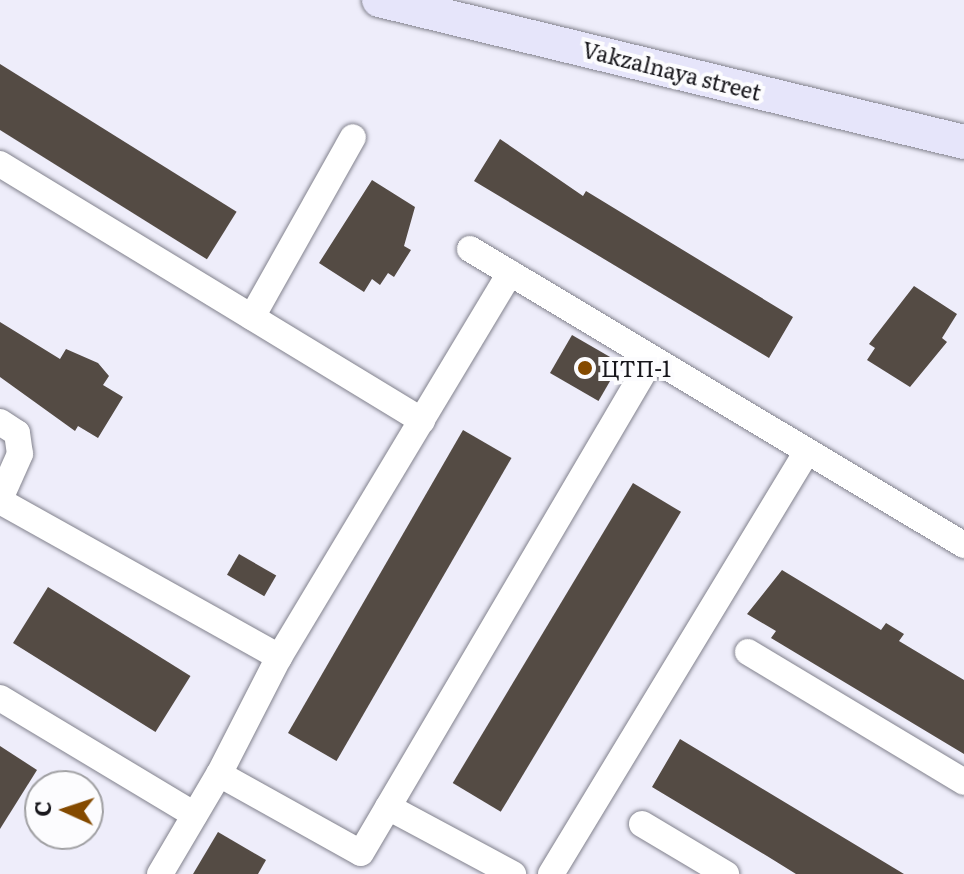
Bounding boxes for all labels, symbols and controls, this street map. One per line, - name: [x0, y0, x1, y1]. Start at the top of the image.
- street label: Vakzalnaya street: [580, 35, 764, 105]
- place label: ЦТП-1: [601, 355, 671, 381]
- marker: ЦТП-1: [576, 359, 594, 377]
- north arrow: [24, 770, 104, 850]
- text: С: [25, 800, 58, 817]

